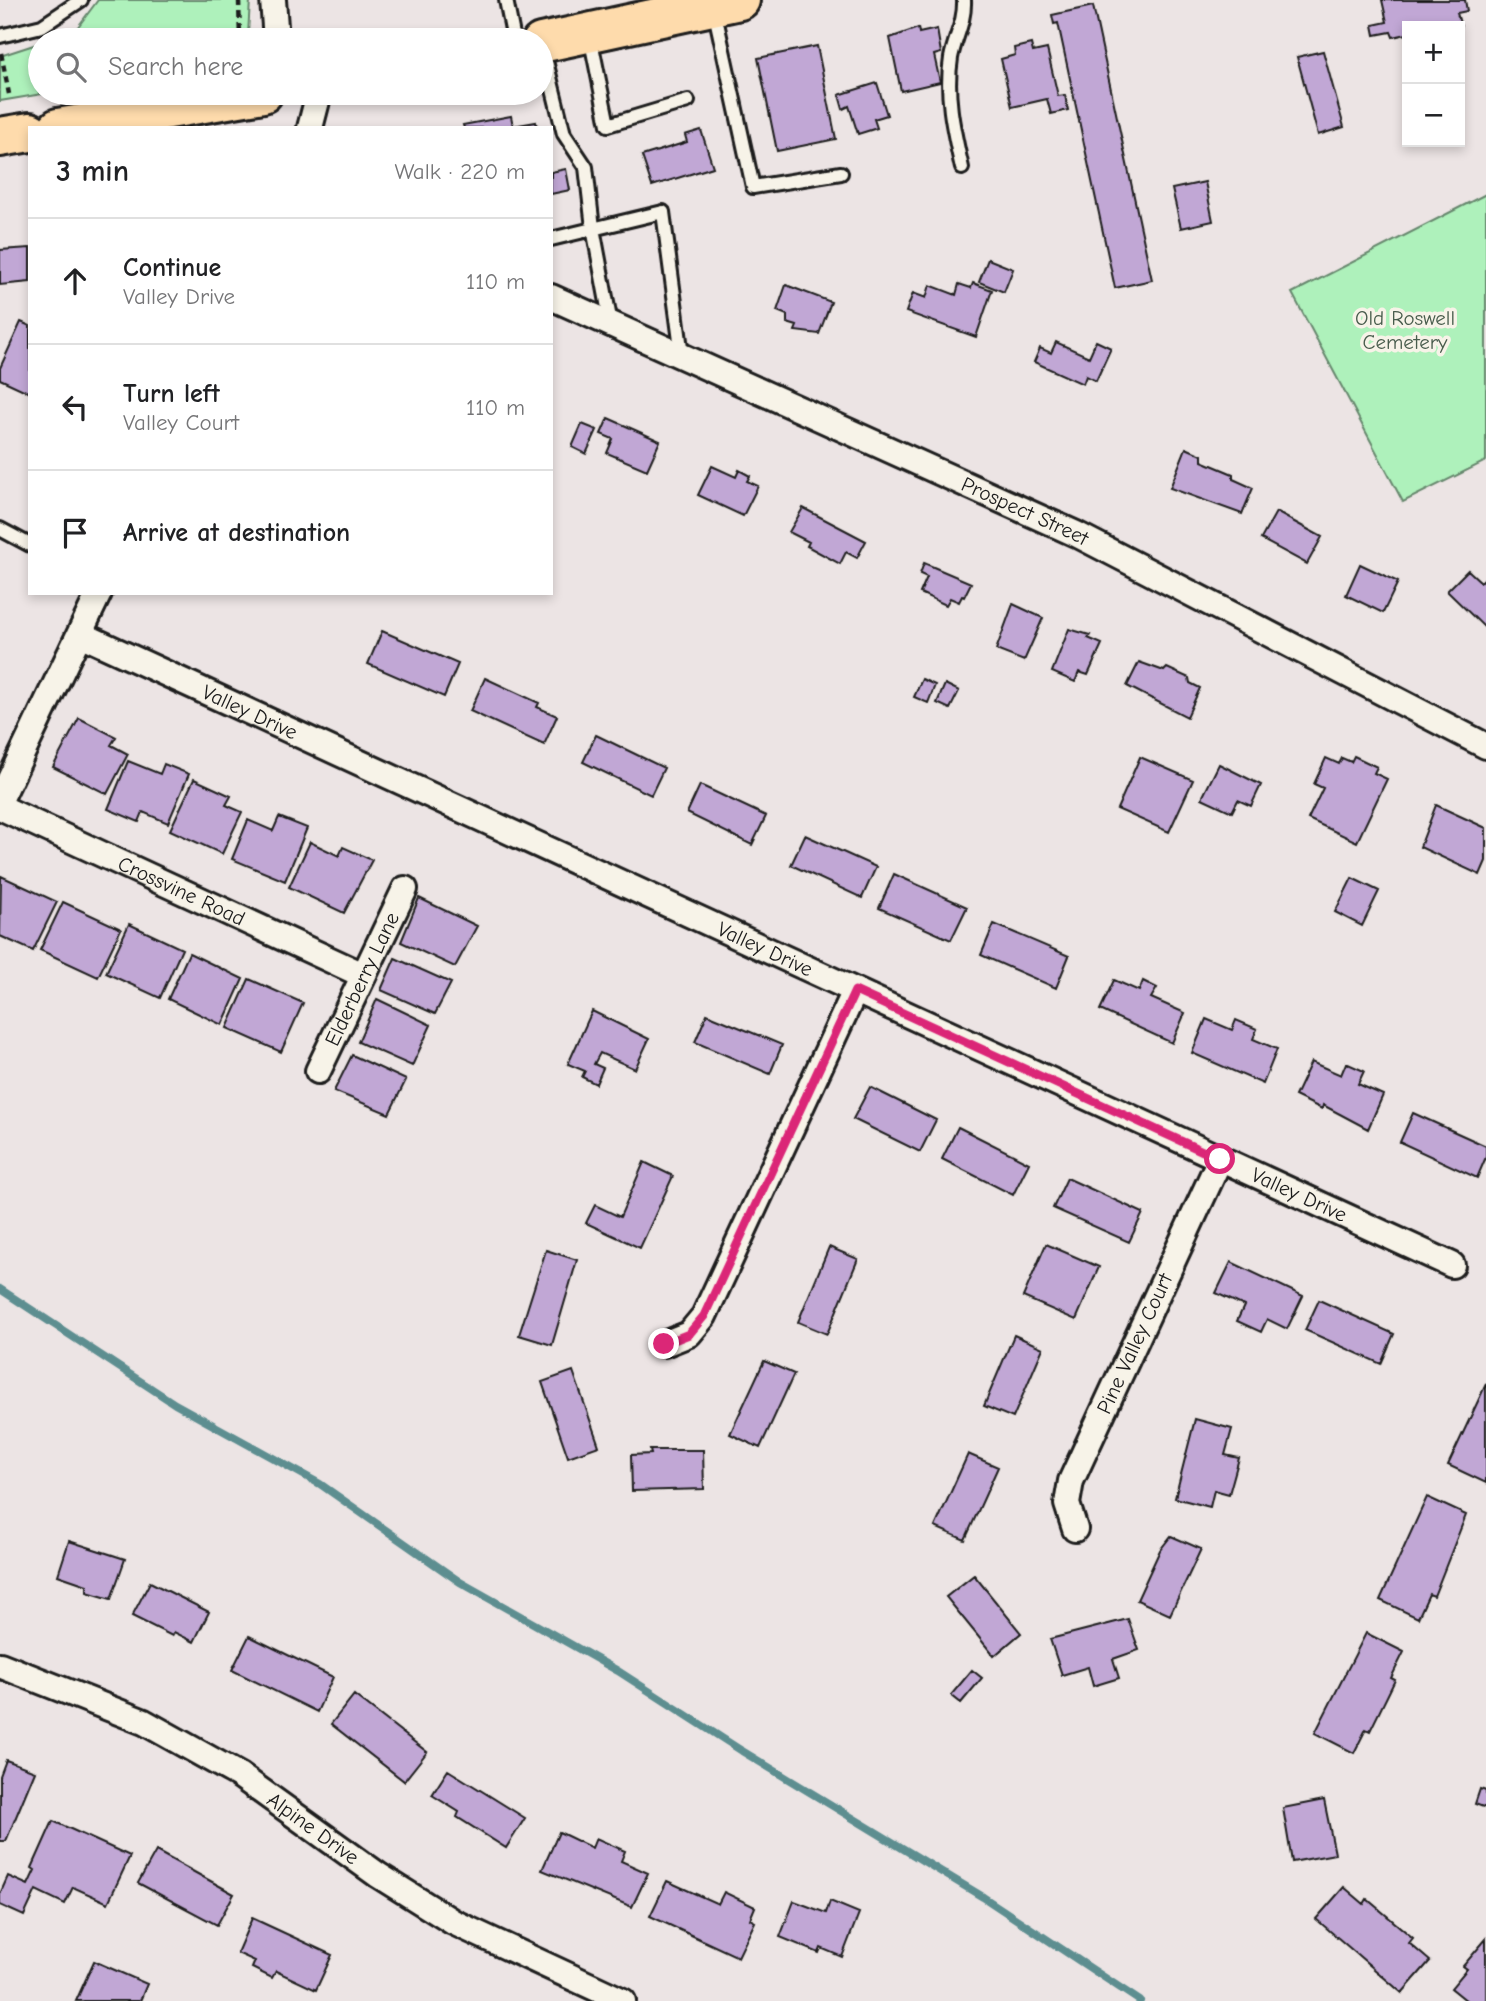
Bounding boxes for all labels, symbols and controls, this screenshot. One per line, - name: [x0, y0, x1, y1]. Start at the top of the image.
- map controls: [1402, 21, 1465, 147]
- button: +: [1402, 21, 1465, 84]
- search box: [28, 28, 553, 105]
- icon: search: [52, 48, 90, 86]
- text: Search here: [108, 52, 243, 82]
- button: −: [1402, 84, 1465, 147]
- text: 3 min: [56, 154, 129, 189]
- text: Walk · 220 m: [394, 158, 525, 185]
- text: Continue: [123, 253, 221, 283]
- icon: ahead: [56, 262, 94, 300]
- text: 110 m: [466, 268, 525, 295]
- text: Valley Drive: [123, 283, 235, 310]
- park label: Old Roswell Cemetery: [1355, 306, 1455, 354]
- text: Turn left: [123, 379, 220, 409]
- icon: left: [56, 388, 94, 426]
- text: 110 m: [466, 394, 525, 421]
- text: Valley Court: [123, 409, 239, 436]
- street label: Prospect Street: [958, 472, 1093, 551]
- icon: arrive: [56, 514, 94, 552]
- text: Arrive at destination: [123, 518, 350, 548]
- street label: Valley Drive: [198, 680, 301, 744]
- street label: Crossvine Road: [114, 851, 249, 931]
- street label: Elderberry Lane: [320, 908, 404, 1050]
- street label: Valley Drive: [714, 917, 817, 981]
- route start: [1204, 1143, 1235, 1174]
- street label: Valley Drive: [1248, 1162, 1351, 1227]
- street label: Pine Valley Court: [1092, 1269, 1178, 1418]
- route end: [648, 1328, 679, 1359]
- street label: Alpine Drive: [263, 1787, 364, 1869]

